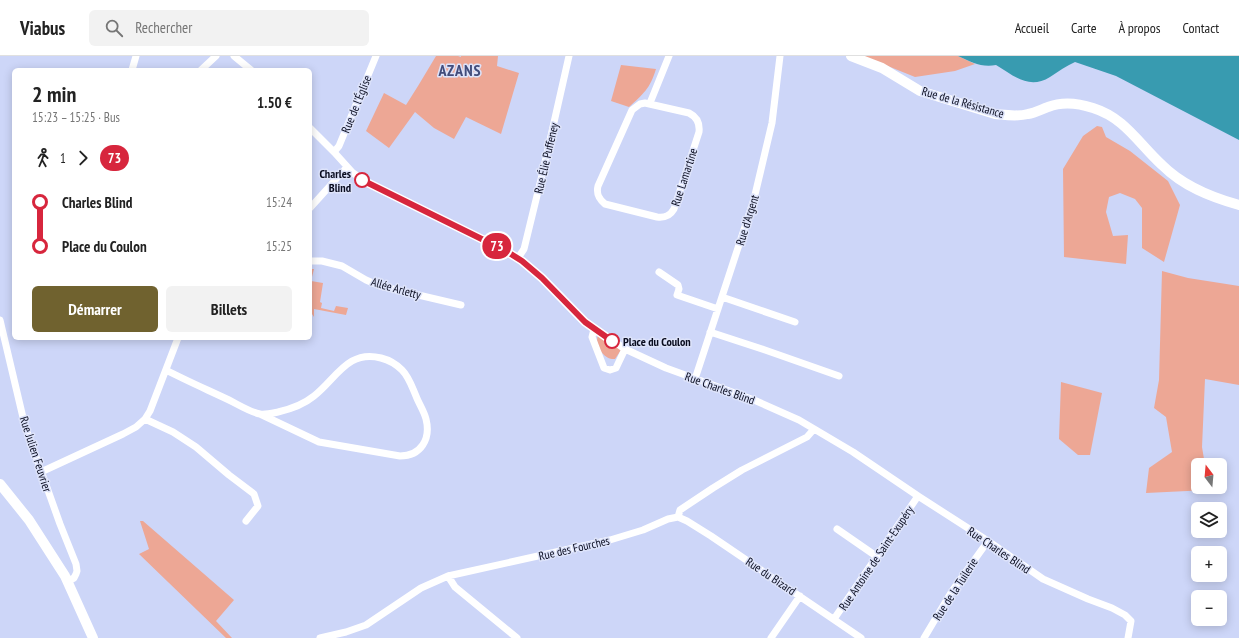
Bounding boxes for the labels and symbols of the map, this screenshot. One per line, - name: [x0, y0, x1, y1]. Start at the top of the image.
- district label: AZANS: [437, 60, 482, 80]
- street label: Rue de l'Église: [338, 73, 374, 135]
- street label: Rue de la Résistance: [920, 83, 1006, 121]
- street label: Rue Élie Puffeney: [531, 121, 562, 195]
- street label: Rue Lamartine: [668, 146, 700, 208]
- place label: Charles Blind: [319, 166, 351, 195]
- marker: Charles Blind: [354, 172, 370, 188]
- street label: Rue d'Argent: [732, 192, 762, 247]
- line badge: 73: [479, 233, 515, 259]
- street label: Allée Arletty: [369, 274, 423, 302]
- marker: Place du Coulon: [604, 333, 620, 349]
- place label: Place du Coulon: [623, 334, 691, 349]
- street label: Rue Charles Blind: [683, 368, 757, 408]
- street label: Rue Julien Feuvrier: [17, 414, 56, 494]
- north arrow: [1191, 458, 1227, 494]
- street label: Rue Antoine de Saint-Exupéry: [835, 502, 917, 613]
- street label: Rue Charles Blind: [964, 523, 1034, 577]
- street label: Rue des Fourches: [537, 533, 611, 563]
- street label: Rue du Bizard: [743, 554, 799, 598]
- street label: Rue de la Tuilerie: [929, 555, 981, 623]

